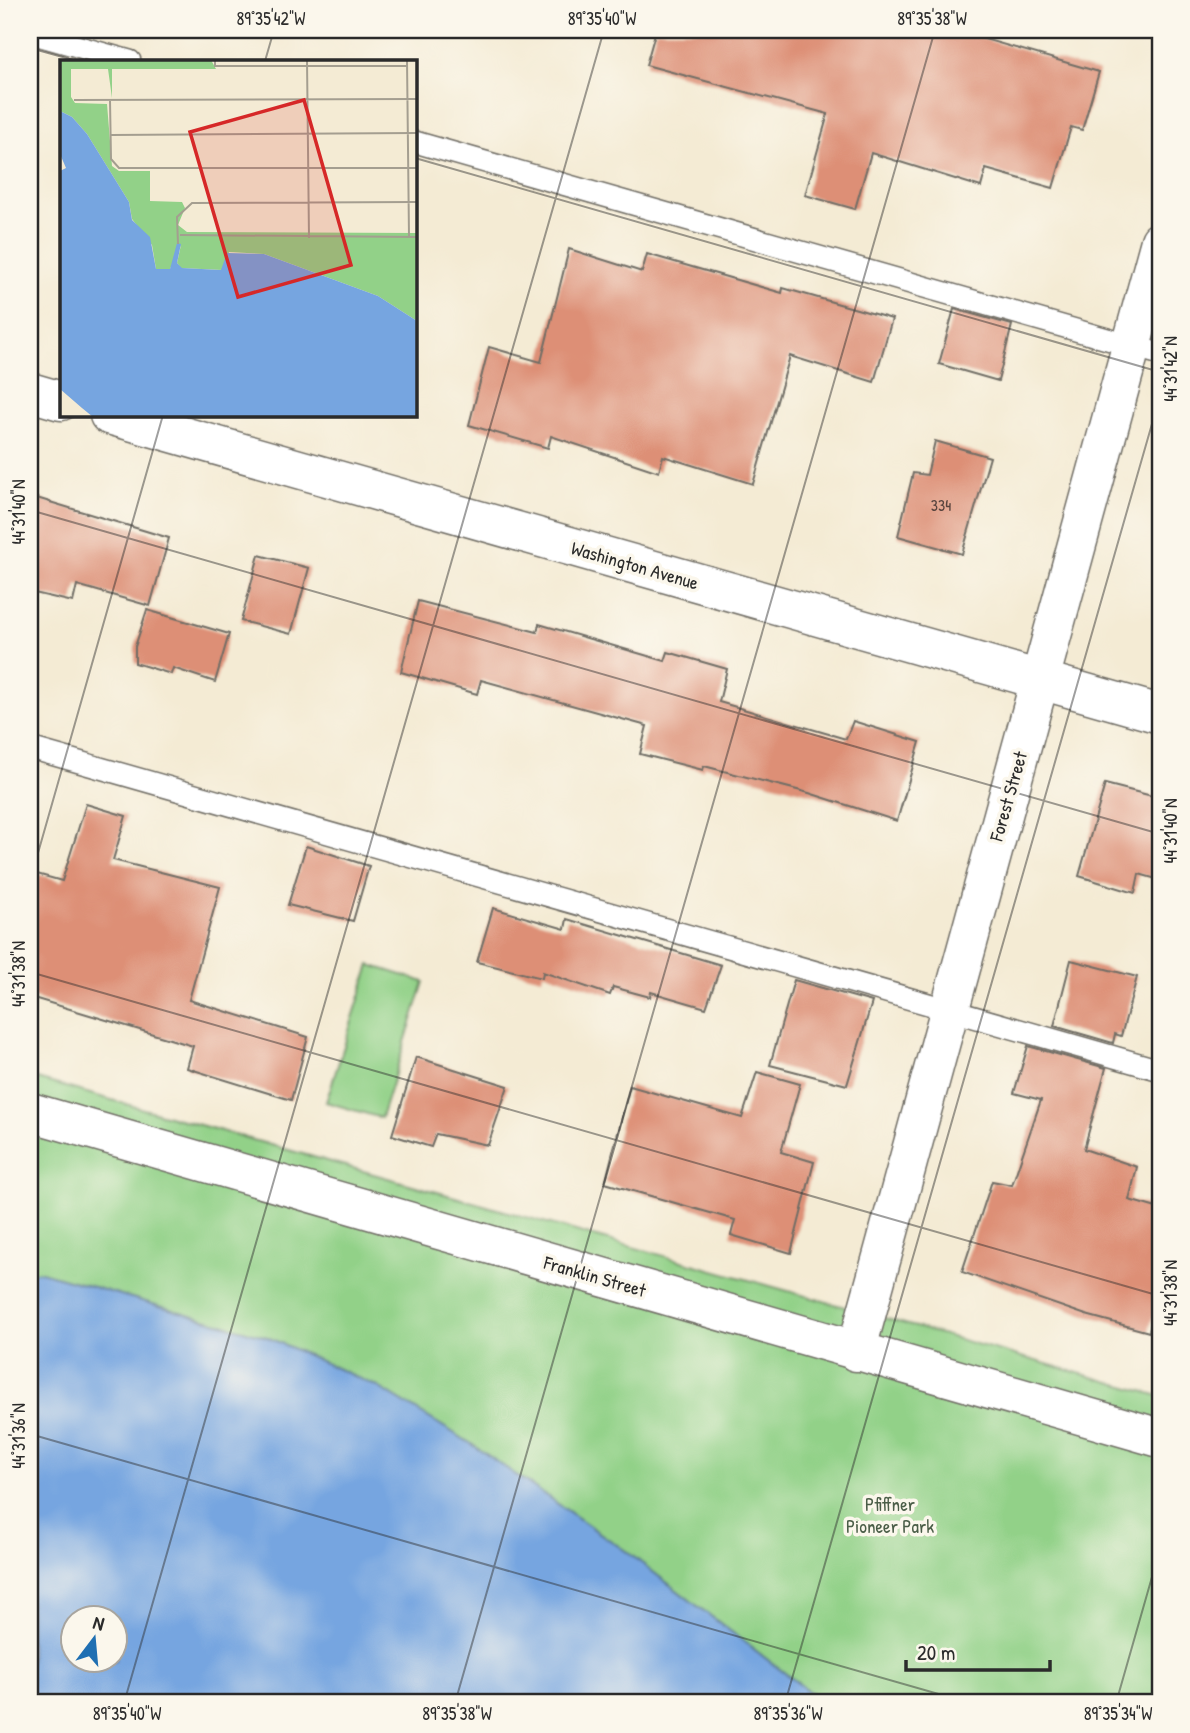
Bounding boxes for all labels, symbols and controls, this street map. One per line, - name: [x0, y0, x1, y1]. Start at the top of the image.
- text: 89°35'42"W: [237, 6, 305, 31]
- text: 89°35'40"W: [568, 6, 636, 31]
- text: 89°35'38"W: [897, 6, 967, 31]
- inset map: [60, 60, 416, 416]
- text: 44°31'42"N: [1158, 336, 1183, 402]
- text: 44°31'40"N: [6, 479, 31, 545]
- house number: 334: [931, 494, 951, 516]
- street label: Washington Avenue: [568, 534, 702, 596]
- street label: Forest Street: [983, 748, 1033, 845]
- text: 44°31'40"N: [1158, 798, 1183, 864]
- text: 44°31'38"N: [6, 941, 31, 1007]
- street label: Franklin Street: [540, 1249, 649, 1303]
- text: 44°31'38"N: [1158, 1260, 1183, 1326]
- text: 44°31'36"N: [6, 1403, 31, 1469]
- park label: Pfiffner Pioneer Park: [846, 1491, 934, 1539]
- north arrow: [60, 1604, 130, 1674]
- text: N: [90, 1609, 107, 1637]
- scale bar: [906, 1628, 1050, 1672]
- text: 20 m: [917, 1638, 955, 1667]
- text: 89°35'40"W: [93, 1701, 161, 1726]
- text: 89°35'38"W: [422, 1701, 492, 1726]
- text: 89°35'36"W: [754, 1701, 823, 1726]
- text: 89°35'34"W: [1084, 1701, 1152, 1726]

